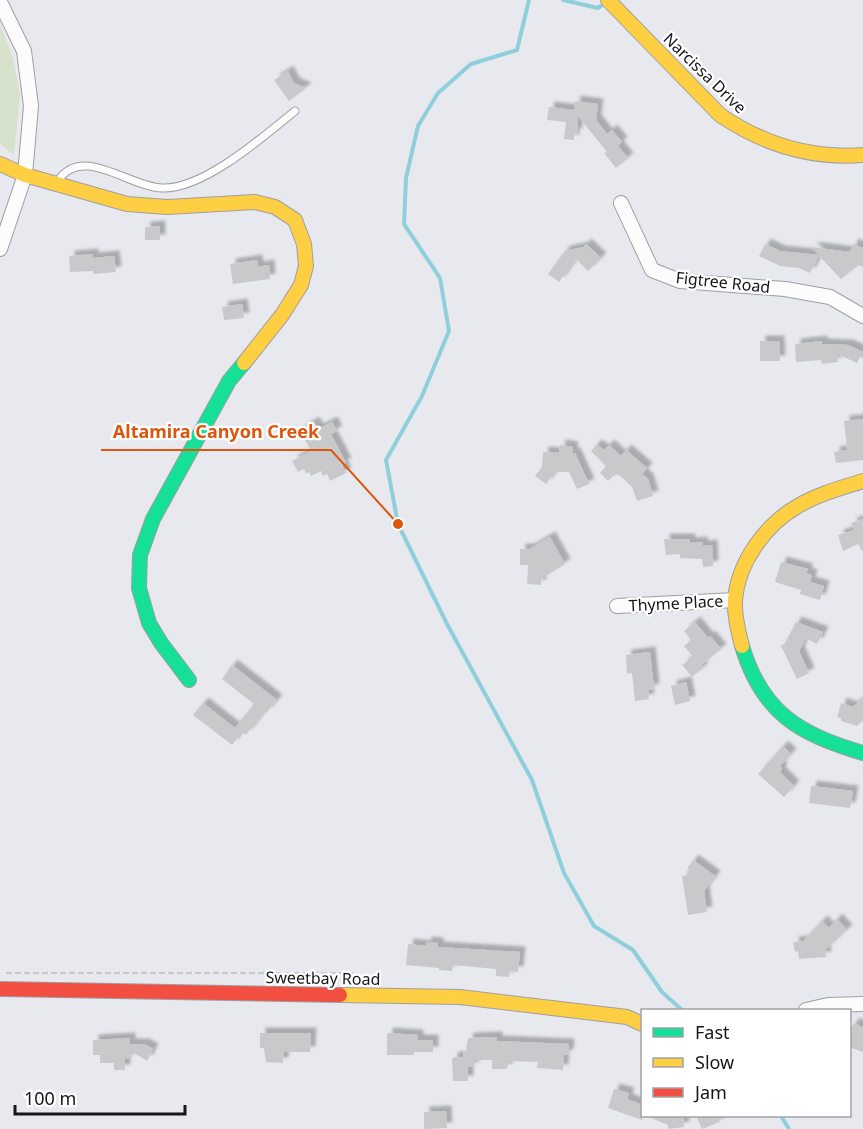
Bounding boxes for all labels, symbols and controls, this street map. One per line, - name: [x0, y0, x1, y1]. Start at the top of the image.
- street label: Narcissa Drive: [659, 28, 751, 118]
- street label: Figtree Road: [675, 266, 771, 298]
- callout: Altamira Canyon Creek: [101, 414, 331, 450]
- text: Altamira Canyon Creek: [113, 419, 320, 443]
- street label: Thyme Place: [628, 590, 724, 616]
- street label: Sweetbay Road: [265, 966, 381, 990]
- legend: [641, 1009, 851, 1117]
- text: Fast: [695, 1020, 730, 1044]
- text: Slow: [695, 1050, 734, 1074]
- scale bar: [15, 1078, 184, 1116]
- text: Jam: [693, 1080, 727, 1104]
- text: 100 m: [24, 1086, 76, 1110]

